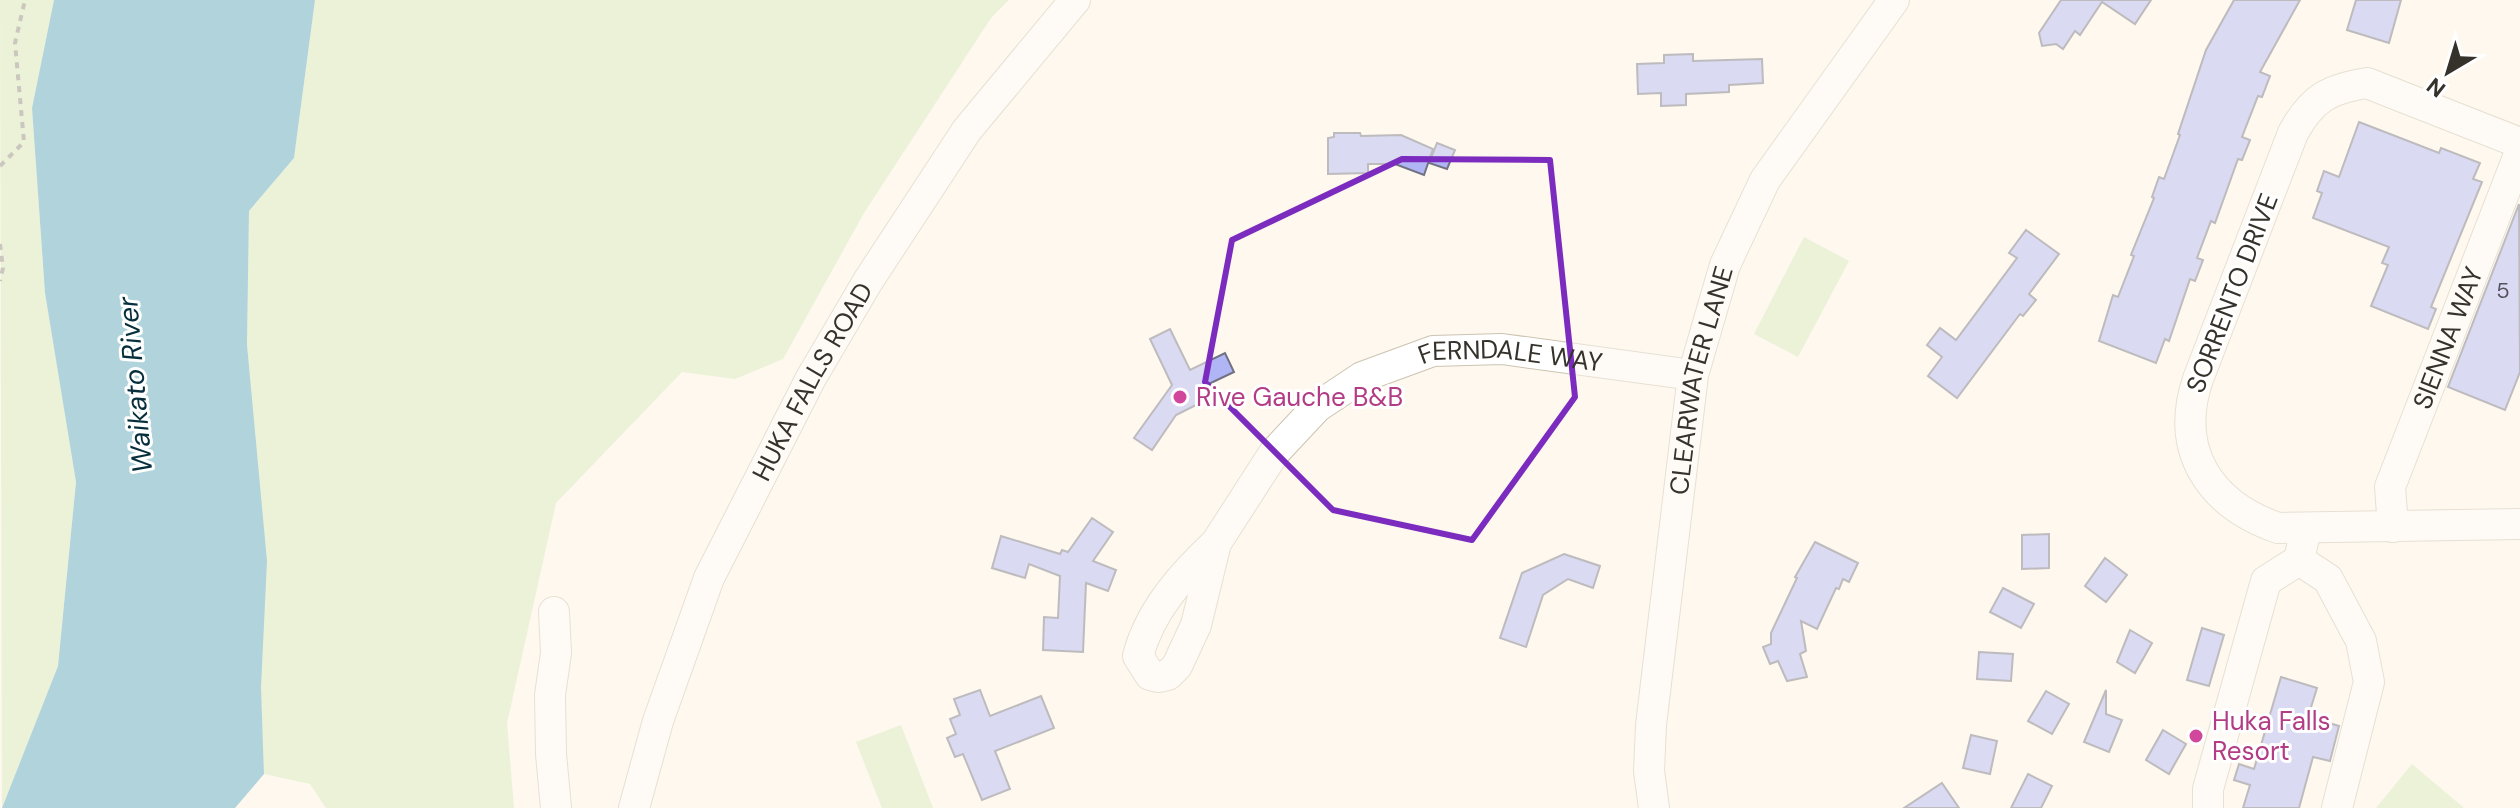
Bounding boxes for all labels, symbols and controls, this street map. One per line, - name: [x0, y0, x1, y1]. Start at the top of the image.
- north arrow: [2408, 32, 2488, 112]
- text: N: [2421, 71, 2451, 104]
- street label: SORRENTO DRIVE: [2178, 188, 2286, 398]
- street label: CLEARWATER LANE: [1662, 262, 1741, 497]
- street label: SIENNA WAY: [2405, 262, 2491, 414]
- street label: HUKA FALLS ROAD: [744, 276, 880, 487]
- house number: 5: [2496, 276, 2510, 305]
- water label: Waikato River: [109, 295, 161, 475]
- street label: FERNDALE WAY: [1413, 331, 1605, 380]
- place label: Rive Gauche B&B: [1196, 380, 1403, 414]
- marker: Rive Gauche B&B: [1171, 388, 1189, 406]
- place label: Huka Falls Resort: [2212, 704, 2330, 768]
- marker: Huka Falls Resort: [2187, 727, 2205, 745]

